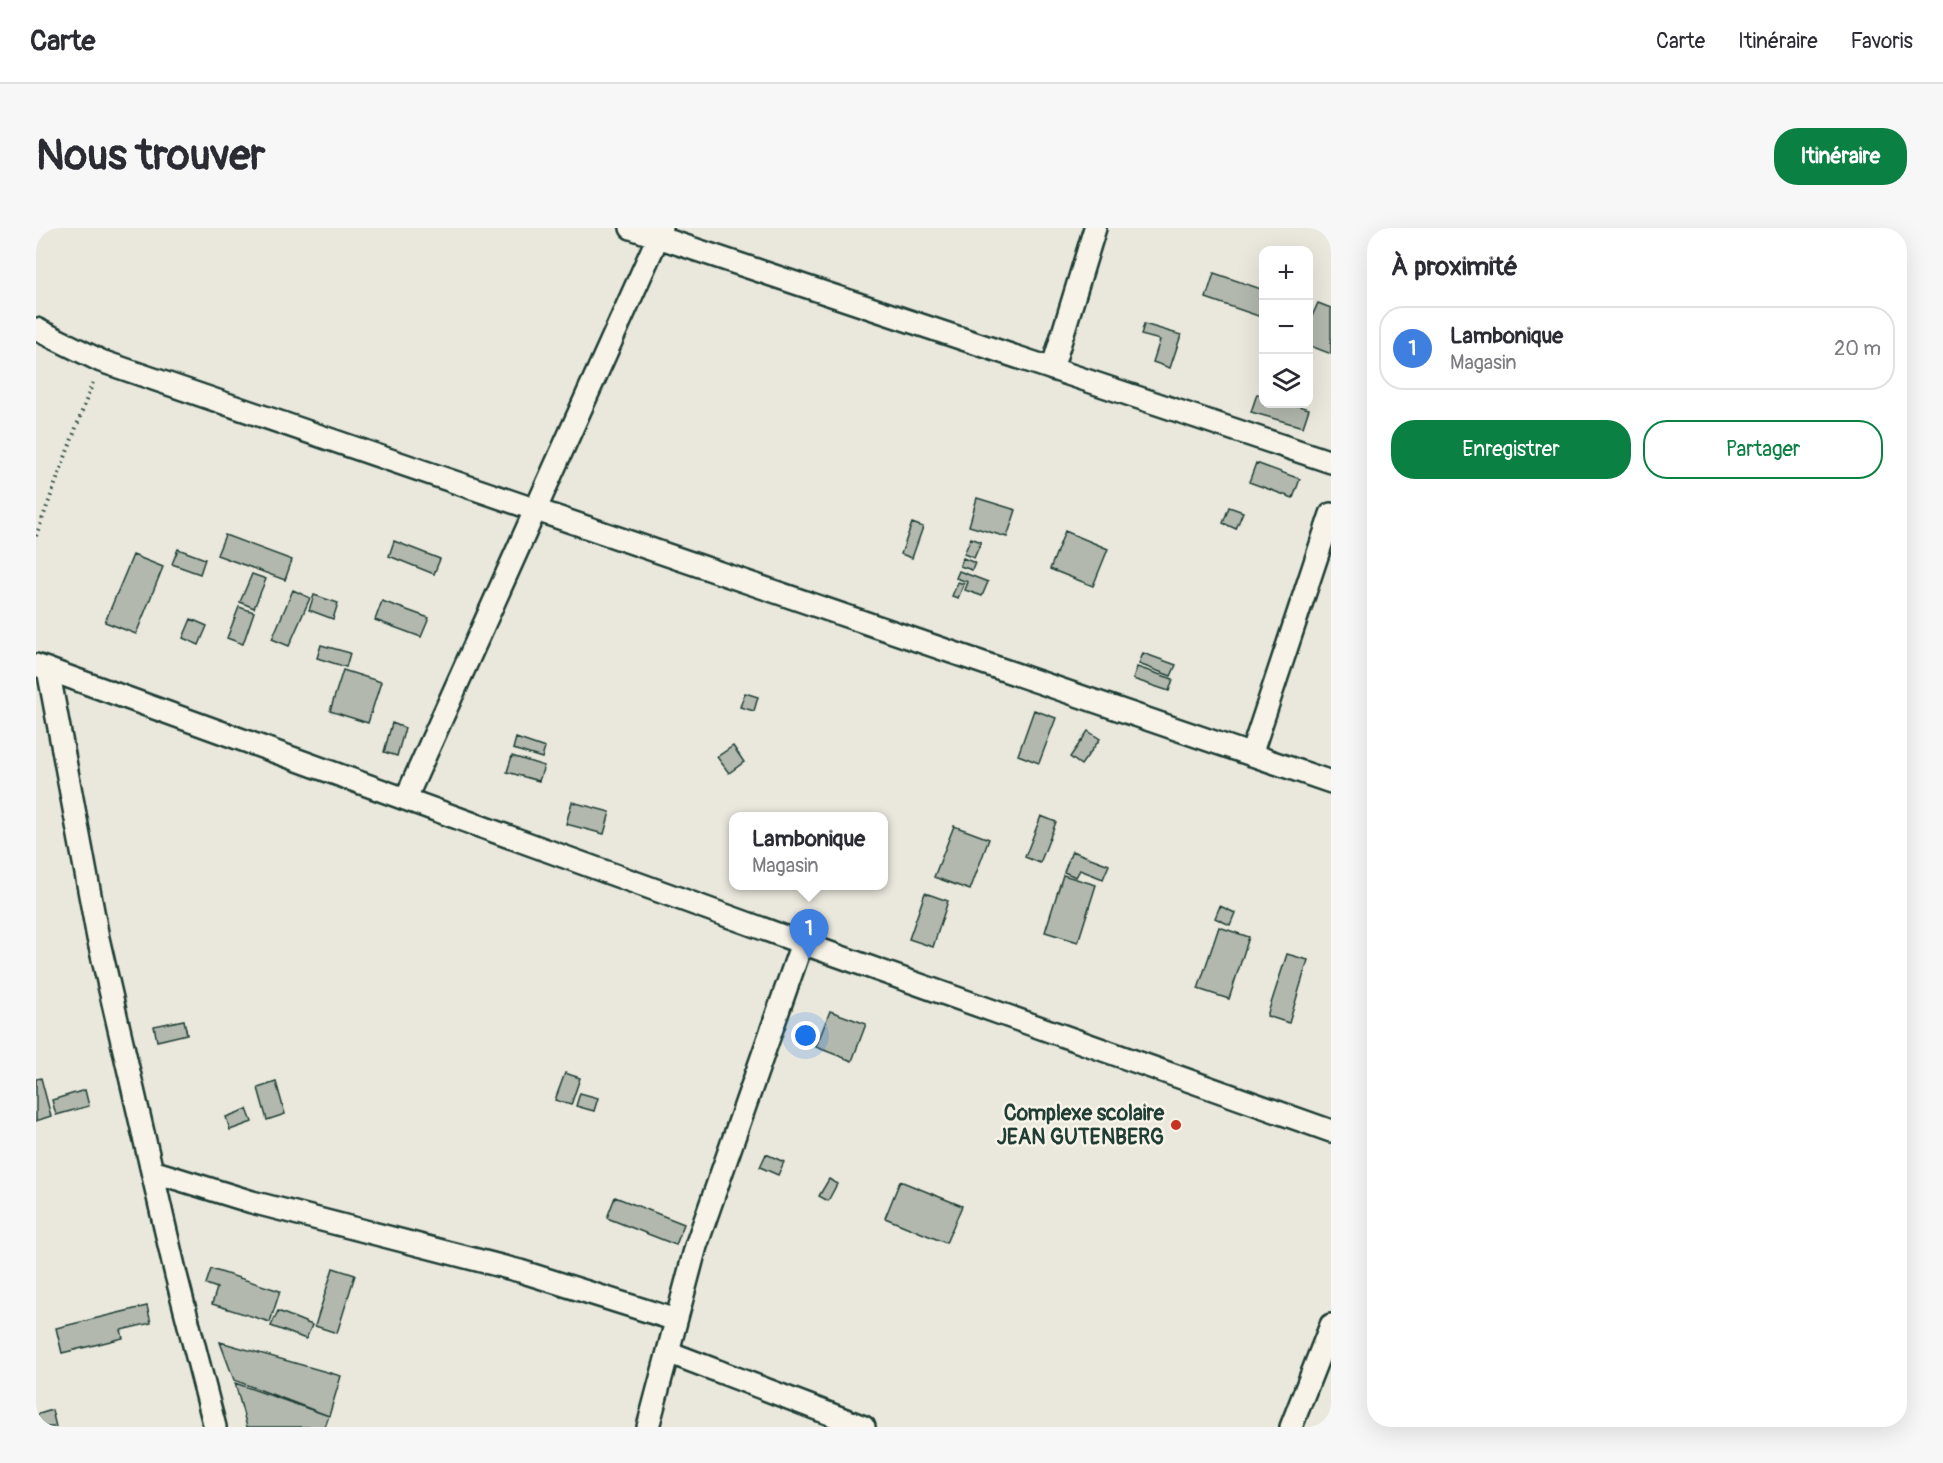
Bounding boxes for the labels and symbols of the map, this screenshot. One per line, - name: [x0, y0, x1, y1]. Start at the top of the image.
- pin: 1: [790, 910, 828, 959]
- your location: [791, 1021, 820, 1050]
- place label: Complexe scolaire JEAN GUTENBERG: [997, 1100, 1165, 1151]
- marker: Complexe scolaire JEAN GUTENBERG: [1169, 1118, 1183, 1132]

